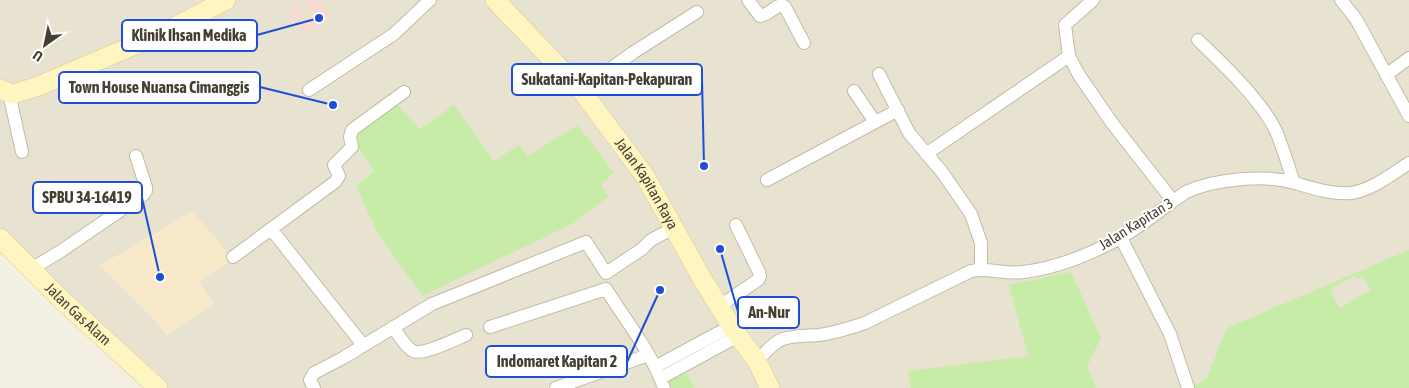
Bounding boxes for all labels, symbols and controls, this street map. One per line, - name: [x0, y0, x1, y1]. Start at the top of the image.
- north arrow: [20, 20, 70, 70]
- callout: Klinik Ihsan Medika: [122, 20, 257, 51]
- text: Klinik Ihsan Medika: [132, 26, 246, 44]
- text: U: [30, 47, 46, 65]
- callout: Sukatani-Kapitan-Pekapuran: [512, 64, 702, 95]
- text: Sukatani-Kapitan-Pekapuran: [522, 70, 693, 88]
- callout: Town House Nuansa Cimanggis: [59, 72, 260, 103]
- text: Town House Nuansa Cimanggis: [69, 78, 250, 96]
- street label: Jalan Kapitan Raya: [612, 134, 682, 232]
- callout: SPBU 34-16419: [33, 182, 142, 213]
- text: SPBU 34-16419: [42, 188, 132, 206]
- street label: Jalan Kapitan 3: [1095, 194, 1176, 253]
- street label: Jalan Gas Alam: [42, 279, 115, 349]
- callout: An-Nur: [738, 297, 799, 328]
- text: An-Nur: [747, 303, 790, 321]
- callout: Indomaret Kapitan 2: [486, 346, 627, 377]
- text: Indomaret Kapitan 2: [497, 352, 617, 370]

